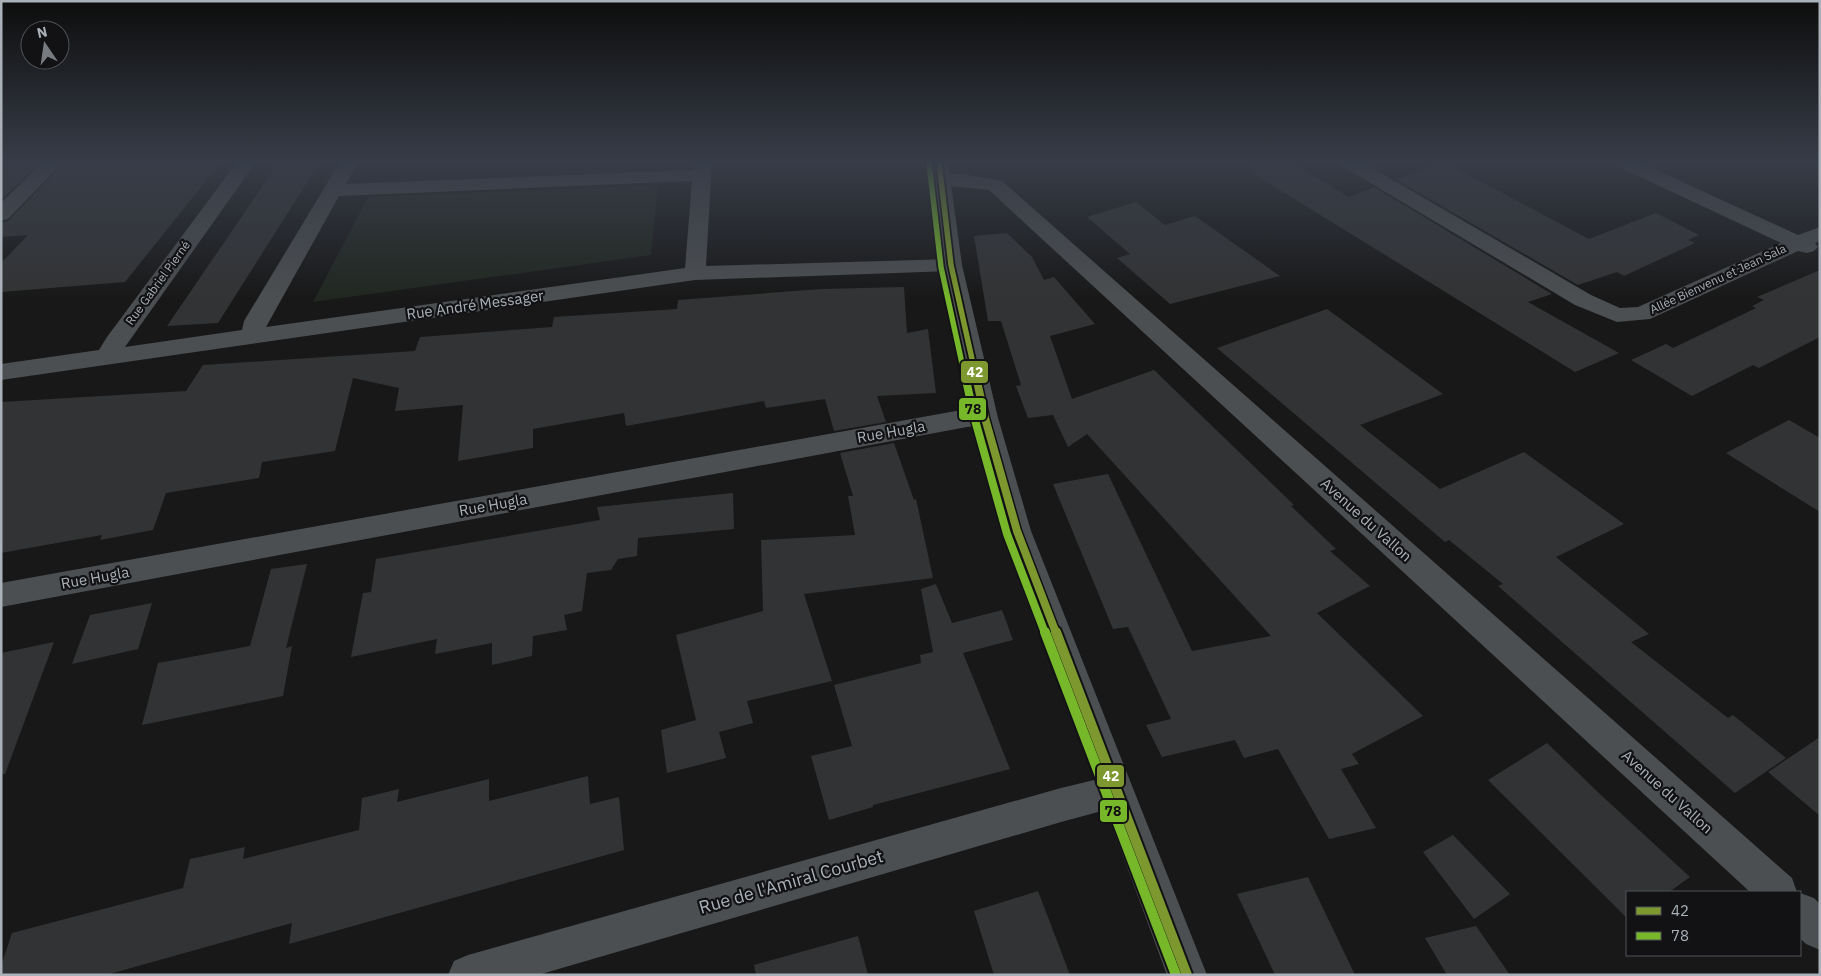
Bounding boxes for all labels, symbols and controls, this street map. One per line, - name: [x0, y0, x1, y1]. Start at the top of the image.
- north arrow: [20, 20, 70, 70]
- text: N: [35, 22, 49, 42]
- street label: Rue Gabriel Pierné: [122, 237, 193, 328]
- street label: Allée Bienvenu et Jean Sala: [1647, 240, 1789, 317]
- street label: Rue André Messager: [405, 285, 545, 324]
- line badge: 42: [960, 360, 989, 384]
- text: 42: [967, 363, 983, 381]
- line badge: 78: [958, 397, 987, 421]
- text: 78: [965, 400, 981, 418]
- street label: Rue Hugla: [855, 416, 927, 447]
- street label: Avenue du Vallon: [1317, 474, 1416, 566]
- street label: Rue Hugla: [457, 489, 529, 520]
- street label: Rue Hugla: [59, 562, 131, 593]
- street label: Avenue du Vallon: [1618, 746, 1717, 838]
- line badge: 42: [1096, 764, 1125, 788]
- text: 42: [1103, 767, 1119, 785]
- line badge: 78: [1099, 799, 1128, 823]
- text: 78: [1105, 802, 1121, 820]
- street label: Rue de l'Amiral Courbet: [696, 844, 886, 919]
- legend: [1626, 891, 1801, 956]
- text: 42: [1671, 901, 1689, 920]
- text: 78: [1671, 926, 1689, 945]

